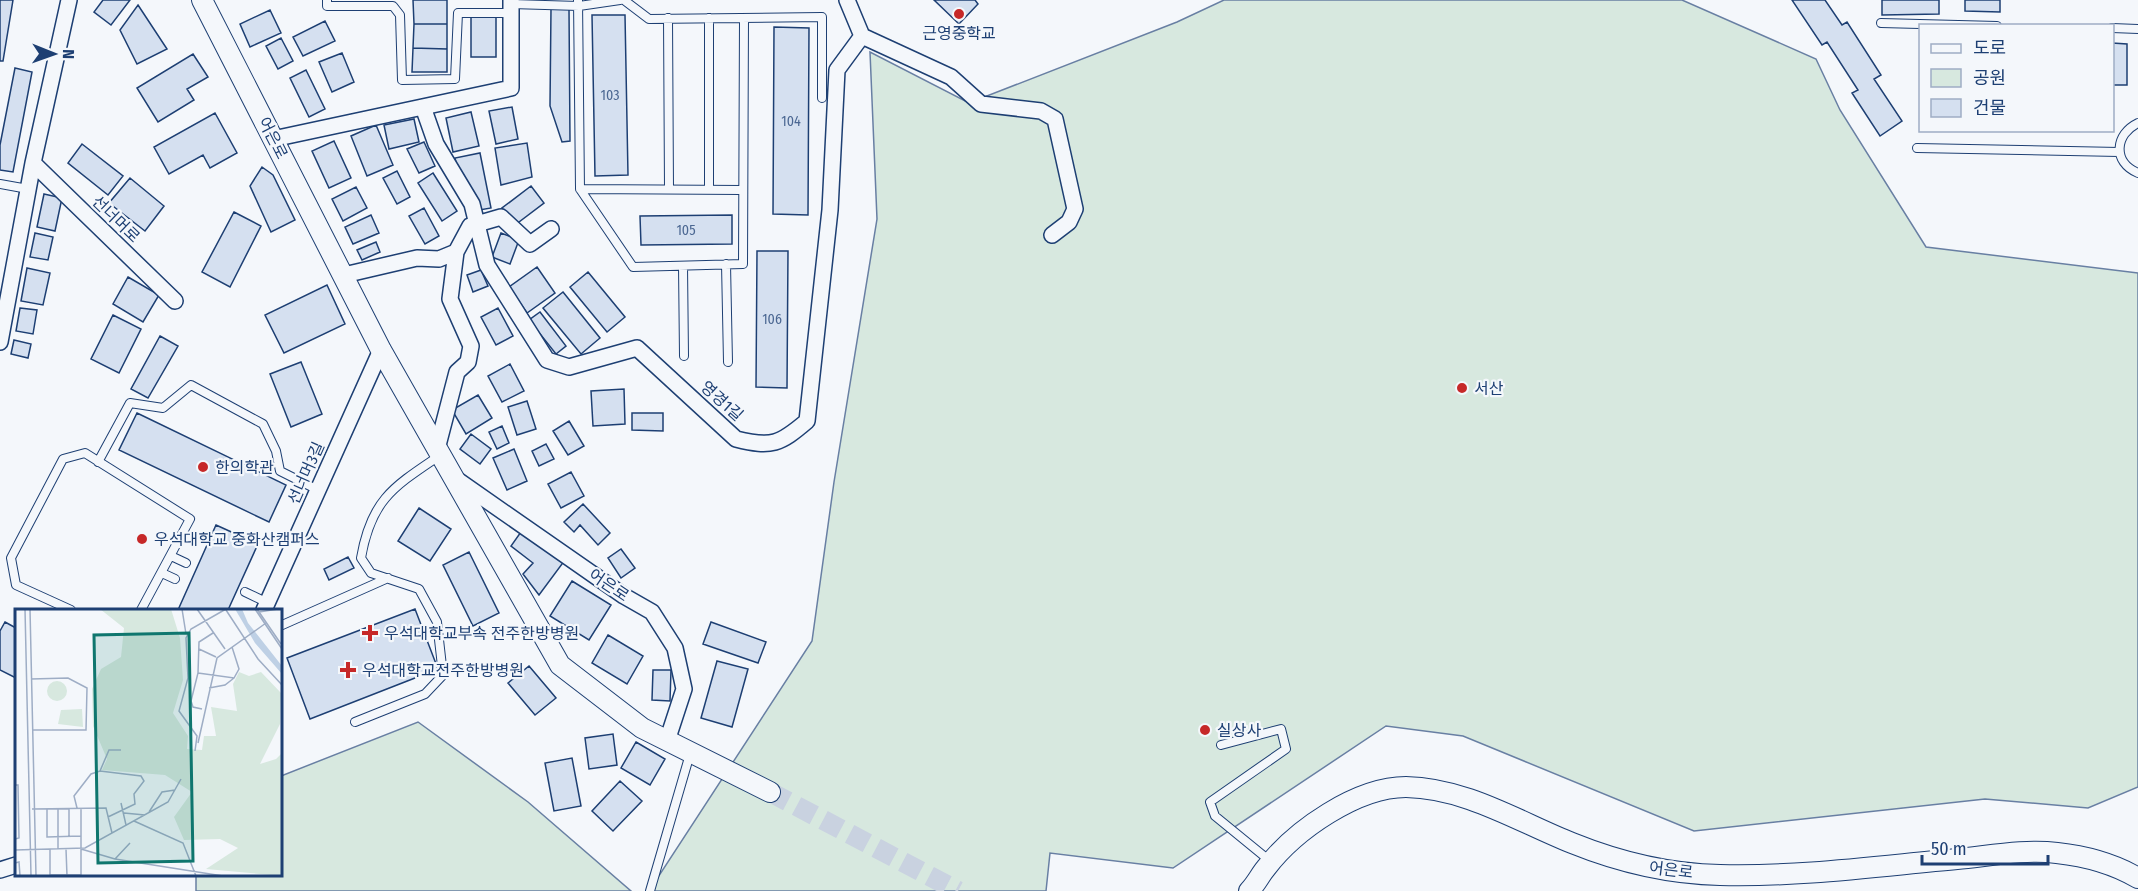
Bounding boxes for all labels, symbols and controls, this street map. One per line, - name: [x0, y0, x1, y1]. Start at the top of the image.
- marker: 근영중학교: [952, 7, 966, 21]
- north arrow: [24, 24, 84, 84]
- place label: 근영중학교: [922, 24, 996, 43]
- legend: [1919, 24, 2114, 132]
- text: 도로: [1973, 37, 2006, 59]
- text: N: [59, 49, 78, 59]
- text: 공원: [1973, 67, 2006, 89]
- house number: 103: [601, 87, 619, 104]
- text: 건물: [1973, 97, 2006, 119]
- house number: 104: [781, 113, 801, 130]
- street label: 어은로: [255, 114, 292, 162]
- street label: 선너머로: [88, 192, 144, 246]
- house number: 105: [676, 222, 696, 239]
- house number: 106: [762, 311, 782, 328]
- street label: 영경1길: [697, 377, 747, 425]
- place label: 서산: [1474, 379, 1504, 398]
- marker: 서산: [1455, 381, 1469, 395]
- street label: 선너머3길: [284, 439, 328, 507]
- place label: 한의학관: [215, 458, 274, 477]
- marker: 한의학관: [196, 460, 210, 474]
- place label: 우석대학교 중화산캠퍼스: [154, 530, 320, 549]
- marker: 우석대학교 중화산캠퍼스: [135, 532, 149, 546]
- street label: 어은로: [585, 565, 633, 605]
- inset map: [15, 609, 282, 876]
- marker: 우석대학교부속 전주한방병원: [361, 624, 379, 642]
- place label: 우석대학교부속 전주한방병원: [384, 624, 579, 643]
- marker: 우석대학교전주한방병원: [339, 661, 357, 679]
- place label: 우석대학교전주한방병원: [362, 661, 524, 680]
- place label: 실상사: [1217, 721, 1261, 740]
- marker: 실상사: [1198, 723, 1212, 737]
- scale bar: [1922, 828, 2048, 866]
- text: 50 m: [1931, 838, 1967, 860]
- street label: 어은로: [1648, 858, 1694, 882]

